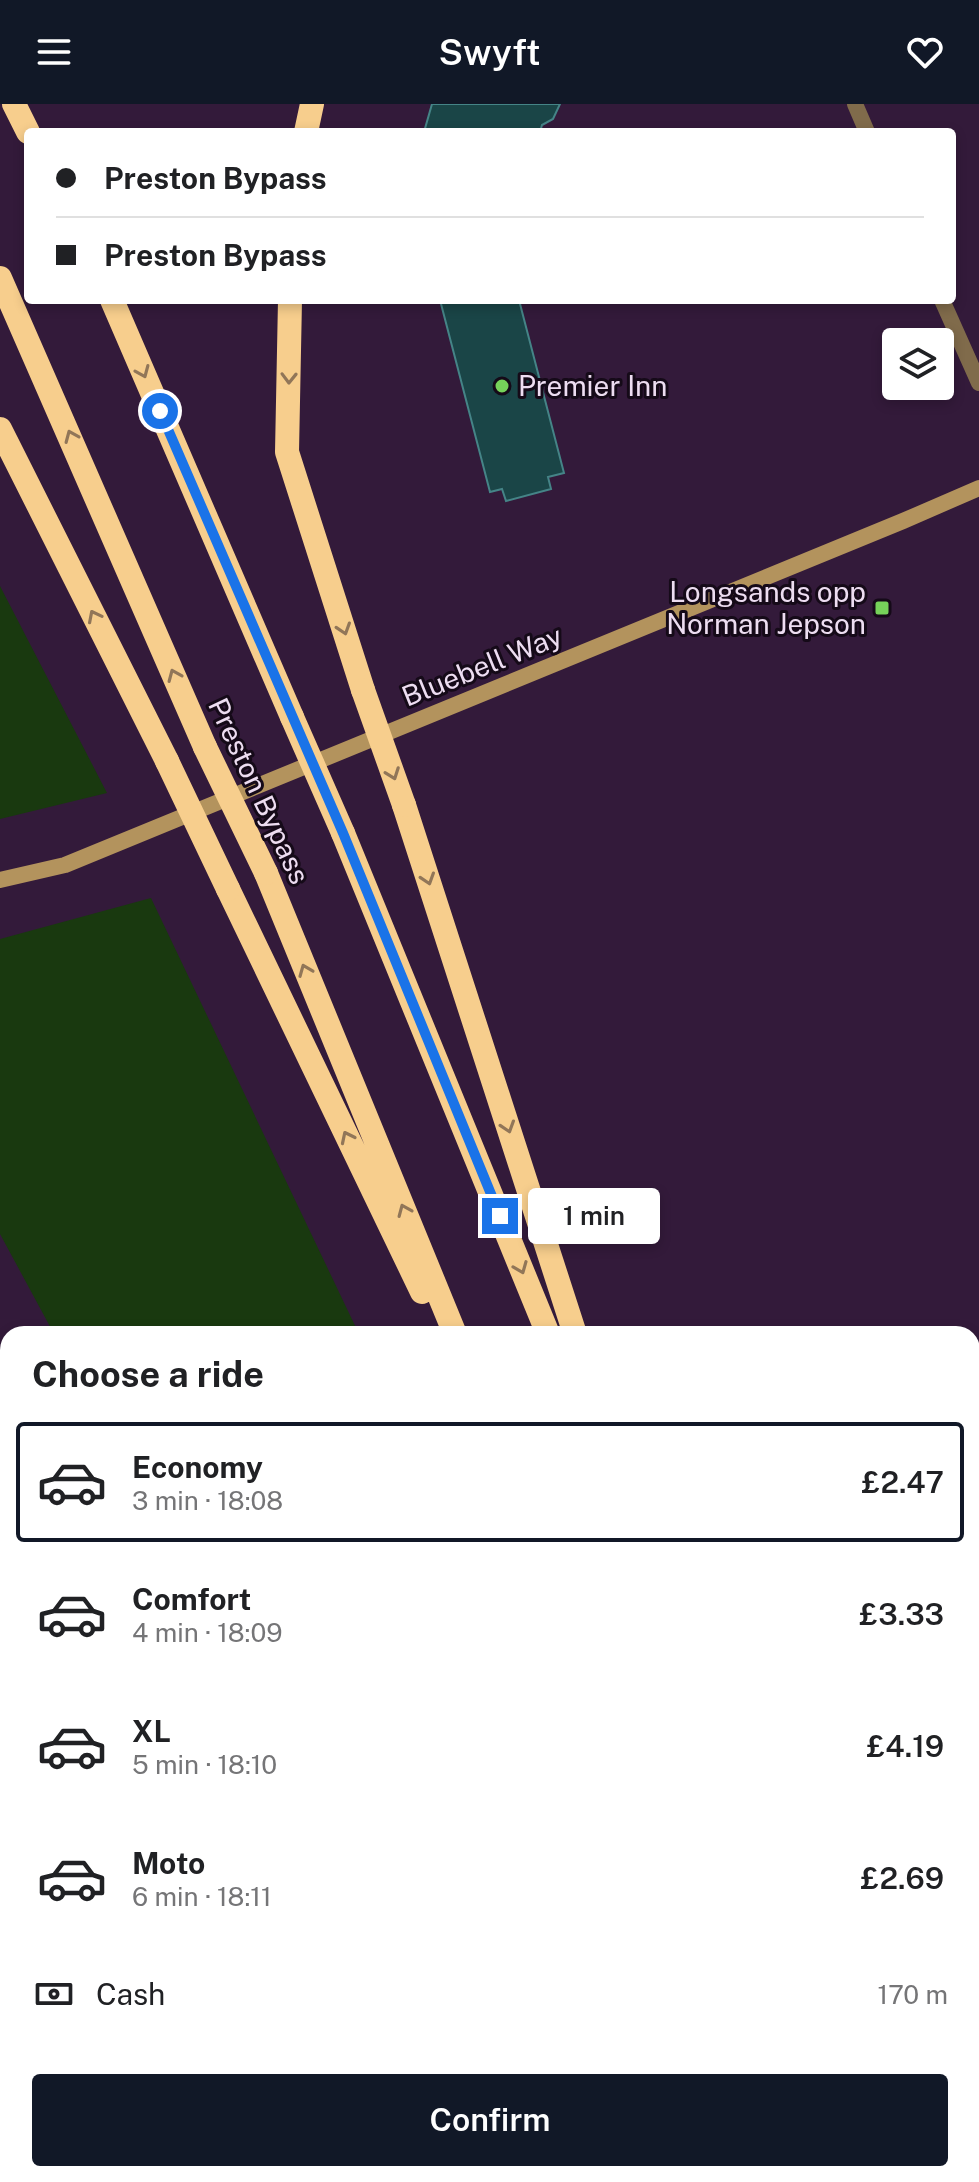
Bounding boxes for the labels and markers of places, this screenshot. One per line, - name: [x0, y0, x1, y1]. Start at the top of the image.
- place label: Premier Inn: [518, 369, 667, 402]
- marker: Premier Inn: [493, 377, 511, 395]
- place label: Longsands opp Norman Jepson: [666, 575, 866, 640]
- marker: Longsands opp Norman Jepson: [873, 599, 891, 617]

